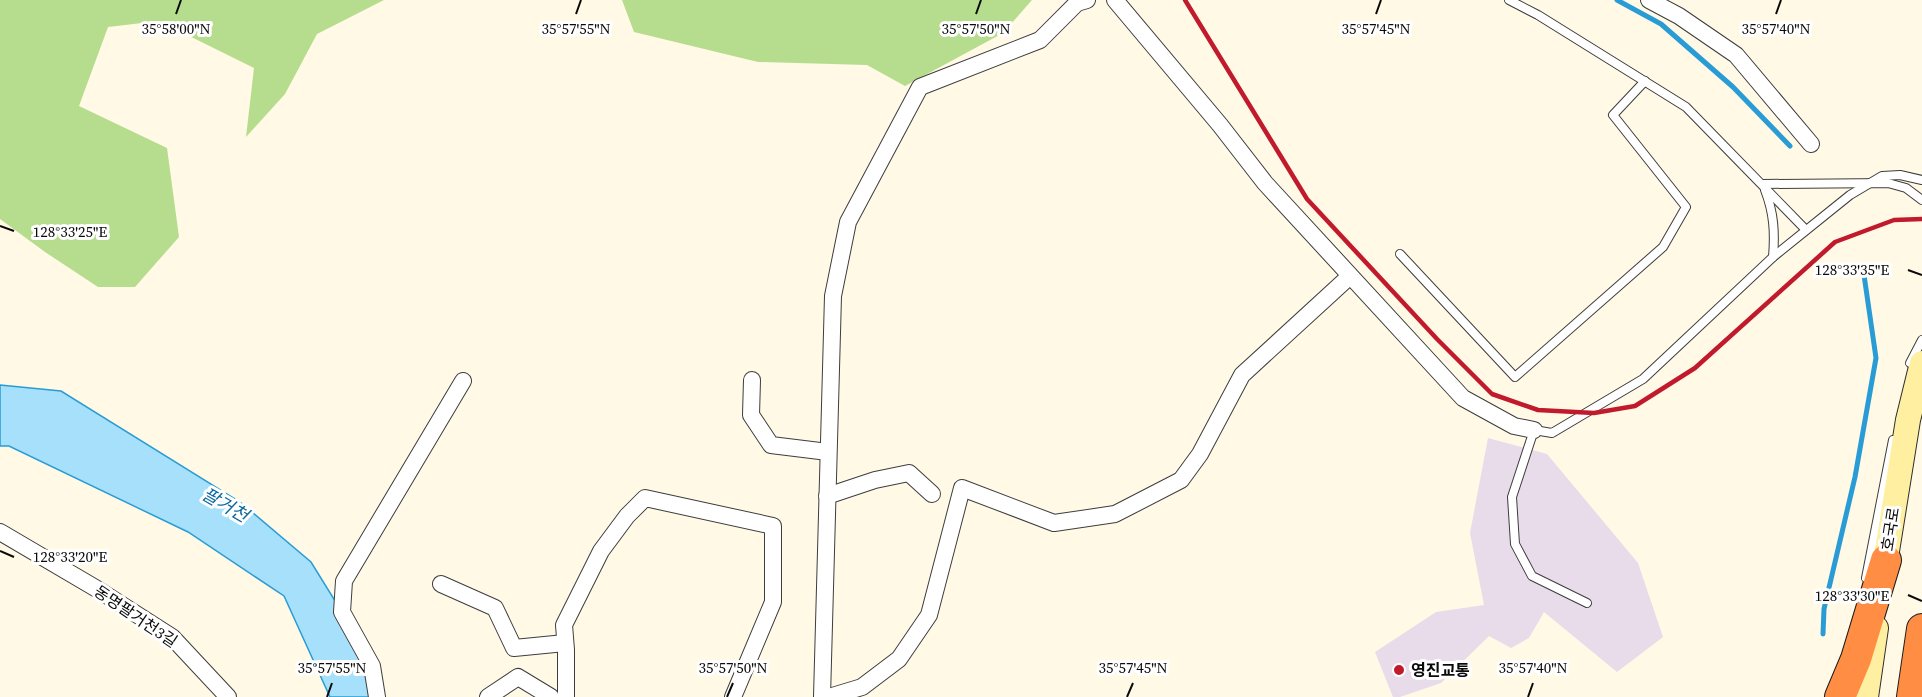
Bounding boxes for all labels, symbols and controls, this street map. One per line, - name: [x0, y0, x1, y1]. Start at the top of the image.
- text: 35°58'00"N: [141, 18, 211, 39]
- text: 35°57'55"N: [541, 18, 611, 39]
- text: 35°57'50"N: [941, 18, 1011, 39]
- text: 35°57'45"N: [1341, 18, 1411, 39]
- text: 35°57'40"N: [1741, 18, 1811, 39]
- text: 128°33'25"E: [33, 221, 107, 242]
- text: 128°33'35"E: [1815, 259, 1889, 280]
- water label: 팔거천: [197, 481, 255, 529]
- street label: 호국로: [1876, 505, 1904, 553]
- text: 128°33'20"E: [33, 546, 107, 567]
- street label: 동명팔거천3길: [90, 580, 182, 652]
- text: 128°33'30"E: [1815, 585, 1889, 606]
- text: 35°57'55"N: [297, 657, 367, 678]
- text: 35°57'50"N: [698, 657, 768, 678]
- text: 35°57'45"N: [1098, 657, 1168, 678]
- text: 35°57'40"N: [1498, 657, 1568, 678]
- place label: 영진교통: [1411, 659, 1470, 681]
- marker: 영진교통: [1392, 663, 1406, 677]

